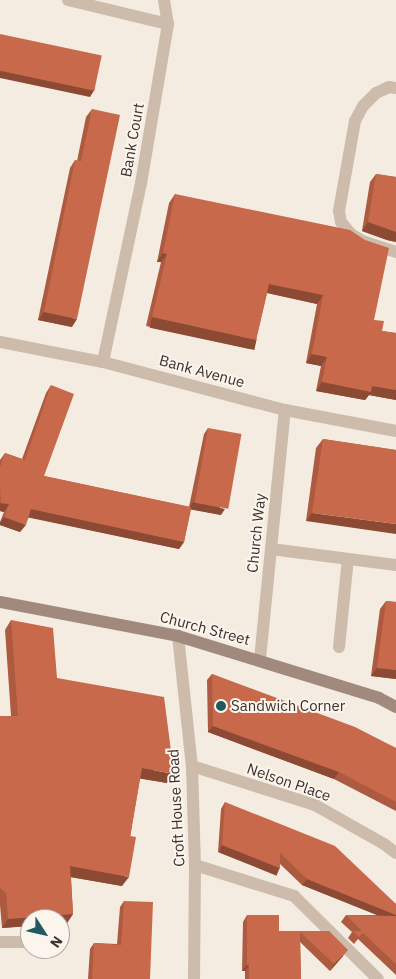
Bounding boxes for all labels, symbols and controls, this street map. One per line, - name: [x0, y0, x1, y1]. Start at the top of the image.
- street label: Bank Court: [117, 102, 147, 178]
- street label: Bank Avenue: [157, 351, 247, 391]
- street label: Church Way: [243, 492, 269, 574]
- street label: Church Street: [158, 607, 252, 649]
- place label: Sandwich Corner: [231, 697, 345, 715]
- marker: Sandwich Corner: [215, 700, 227, 712]
- street label: Croft House Road: [164, 749, 188, 867]
- street label: Nelson Place: [245, 759, 333, 805]
- north arrow: [20, 909, 70, 959]
- text: N: [46, 933, 67, 951]

